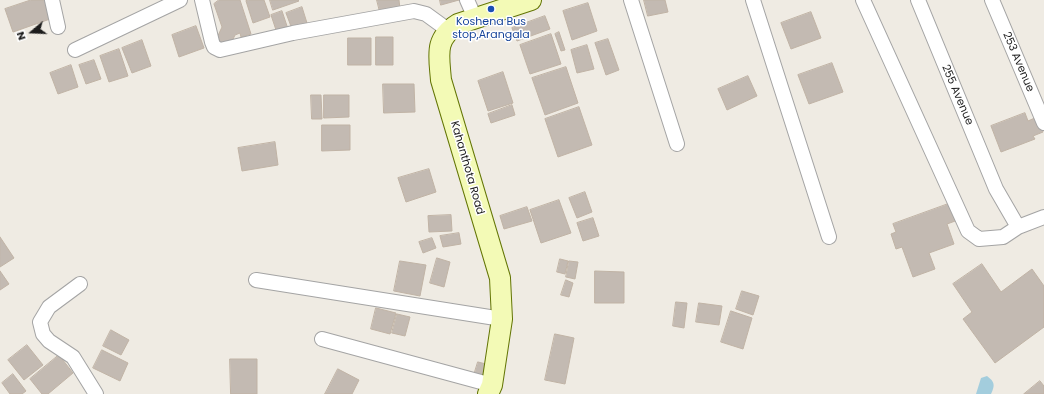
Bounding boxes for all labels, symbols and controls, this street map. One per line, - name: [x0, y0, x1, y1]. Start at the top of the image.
- marker: Koshena Bus stop,Arangala: [486, 4, 496, 14]
- north arrow: [12, 12, 52, 52]
- place label: Koshena Bus stop,Arangala: [452, 15, 530, 41]
- text: N: [12, 29, 30, 42]
- street label: 253 Avenue: [999, 30, 1037, 94]
- street label: 255 Avenue: [938, 63, 976, 127]
- street label: Kahanthota Road: [447, 120, 487, 216]

